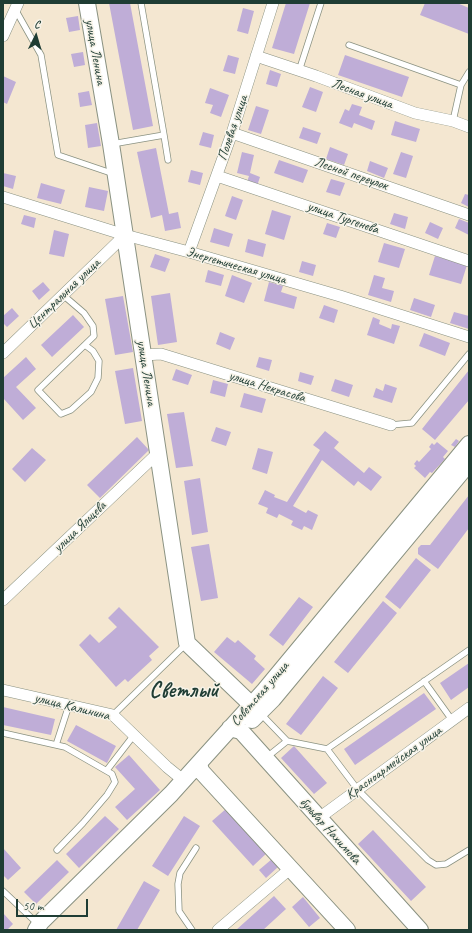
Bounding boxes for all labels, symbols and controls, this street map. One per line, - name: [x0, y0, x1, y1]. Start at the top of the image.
- north arrow: [16, 16, 56, 56]
- text: С: [34, 17, 40, 31]
- street label: улица Ленина: [81, 18, 109, 86]
- street label: Лесная улица: [329, 75, 395, 113]
- street label: Полевая улица: [214, 93, 252, 163]
- street label: Лесной переулок: [312, 154, 390, 194]
- street label: улица Тургенева: [305, 198, 381, 238]
- street label: Энергетическая улица: [184, 244, 288, 288]
- street label: Центральная улица: [24, 255, 104, 333]
- street label: улица Ленина: [133, 339, 159, 407]
- street label: улица Некрасова: [227, 367, 307, 407]
- street label: улица Яльцева: [50, 498, 110, 556]
- street label: Советская улица: [227, 658, 293, 730]
- district label: Светлый: [149, 678, 219, 704]
- street label: улица Калинина: [33, 690, 111, 724]
- street label: Красноармейская улица: [343, 723, 445, 803]
- street label: бульвар Нахимова: [296, 794, 364, 868]
- scale bar: [18, 891, 90, 917]
- text: 50 m: [23, 898, 43, 914]

